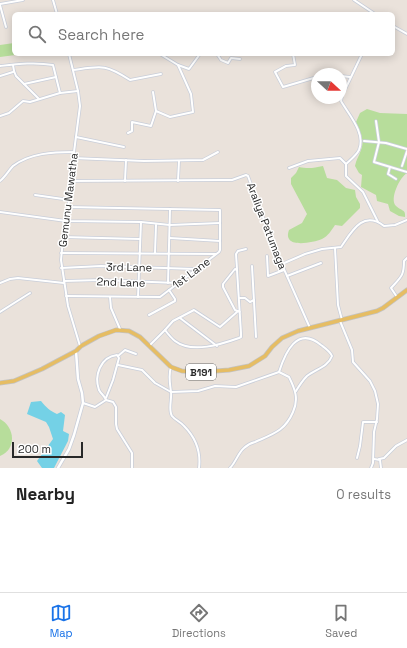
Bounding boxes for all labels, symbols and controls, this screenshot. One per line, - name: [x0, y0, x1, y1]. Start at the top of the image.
- search box: [12, 12, 395, 56]
- icon: search: [26, 23, 48, 45]
- text: Search here: [58, 25, 144, 44]
- north arrow: [311, 68, 347, 104]
- street label: Gemunu Mawatha: [55, 152, 81, 248]
- street label: Araliya Patumaga: [244, 181, 290, 272]
- street label: 1st Lane: [169, 254, 213, 292]
- street label: 3rd Lane: [106, 260, 152, 274]
- street label: 2nd Lane: [96, 274, 146, 290]
- road number: B191: [186, 364, 216, 380]
- scale bar: [12, 440, 83, 459]
- text: 200 m: [18, 442, 51, 456]
- text: Nearby: [16, 483, 75, 505]
- text: 0 results: [336, 486, 391, 503]
- tab: Map: [50, 602, 73, 640]
- tab: Directions: [172, 602, 226, 640]
- tab: Saved: [325, 602, 357, 640]

